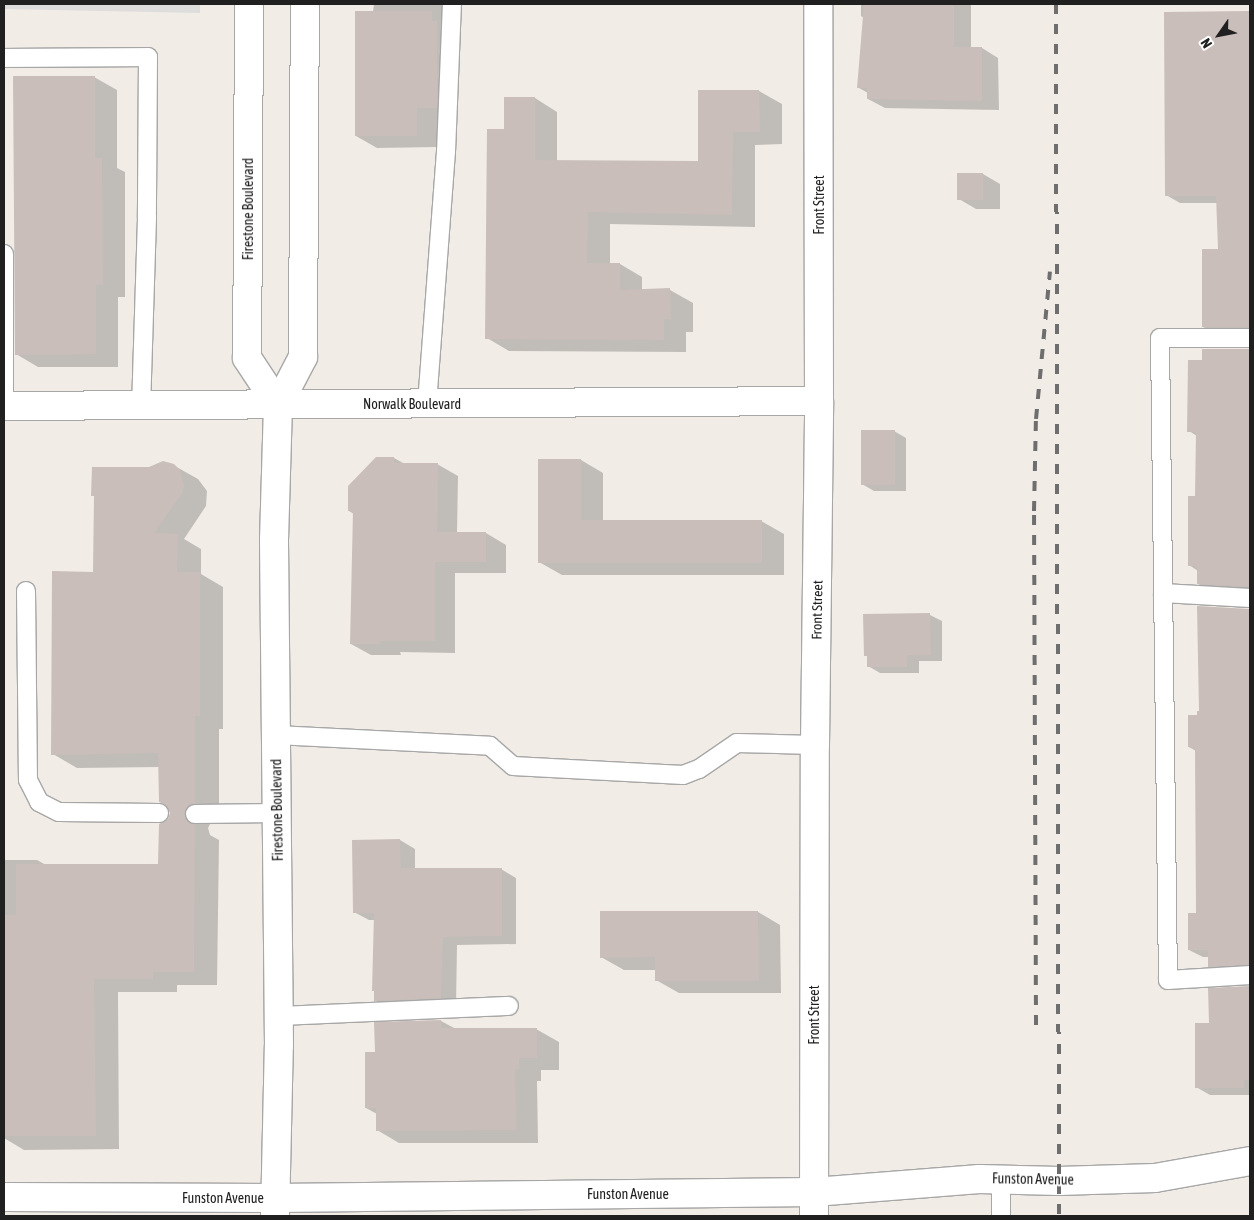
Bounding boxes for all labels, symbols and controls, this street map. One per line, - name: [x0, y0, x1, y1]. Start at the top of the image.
- north arrow: [1194, 10, 1244, 60]
- text: N: [1197, 35, 1215, 51]
- street label: Firestone Boulevard: [240, 158, 256, 260]
- street label: Front Street: [811, 175, 827, 235]
- street label: Norwalk Boulevard: [363, 396, 461, 412]
- street label: Front Street: [808, 580, 826, 640]
- street label: Firestone Boulevard: [268, 759, 286, 861]
- street label: Front Street: [806, 985, 822, 1045]
- street label: Funston Avenue: [992, 1170, 1074, 1188]
- street label: Funston Avenue: [587, 1186, 669, 1202]
- street label: Funston Avenue: [182, 1190, 264, 1206]

